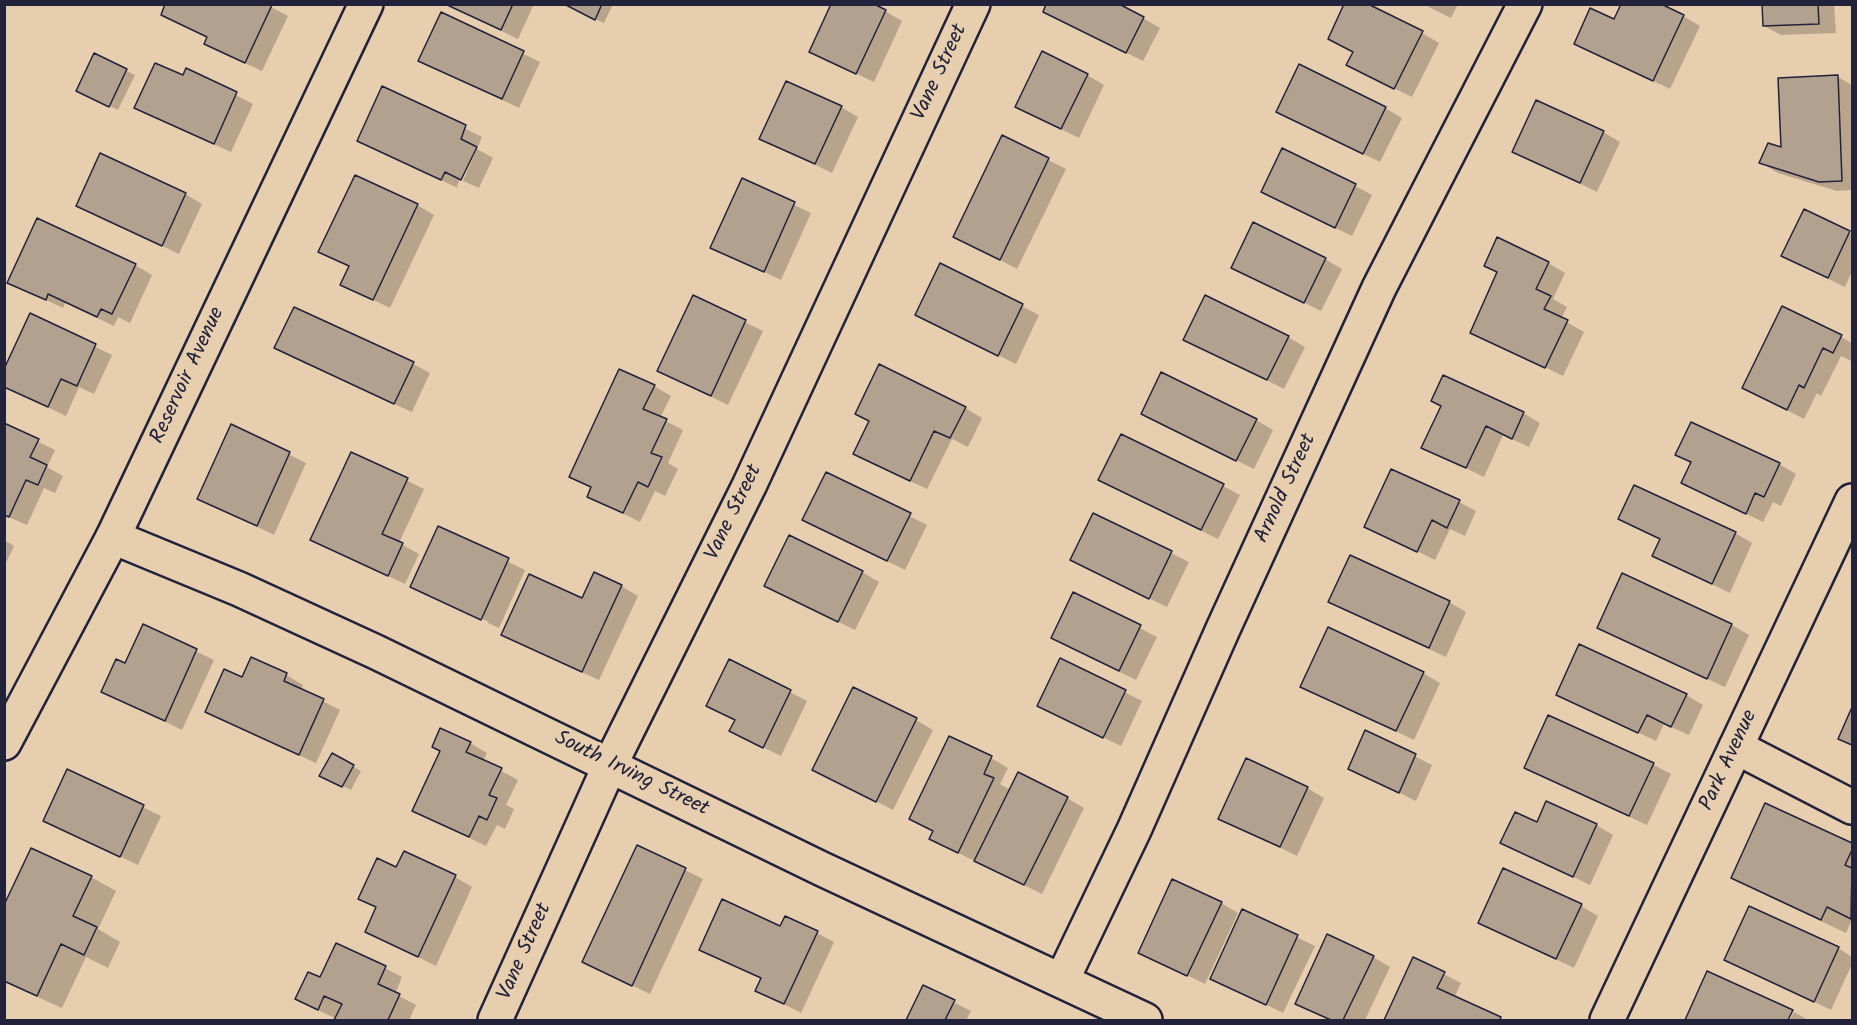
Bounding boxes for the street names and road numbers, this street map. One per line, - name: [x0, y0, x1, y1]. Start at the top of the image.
- street label: Vane Street: [908, 21, 974, 125]
- street label: Reservoir Avenue: [146, 304, 232, 448]
- street label: Arnold Street: [1251, 430, 1323, 548]
- street label: Vane Street: [701, 461, 769, 565]
- street label: Park Avenue: [1696, 707, 1764, 815]
- street label: South Irving Street: [550, 727, 712, 823]
- street label: Vane Street: [493, 900, 559, 1004]

